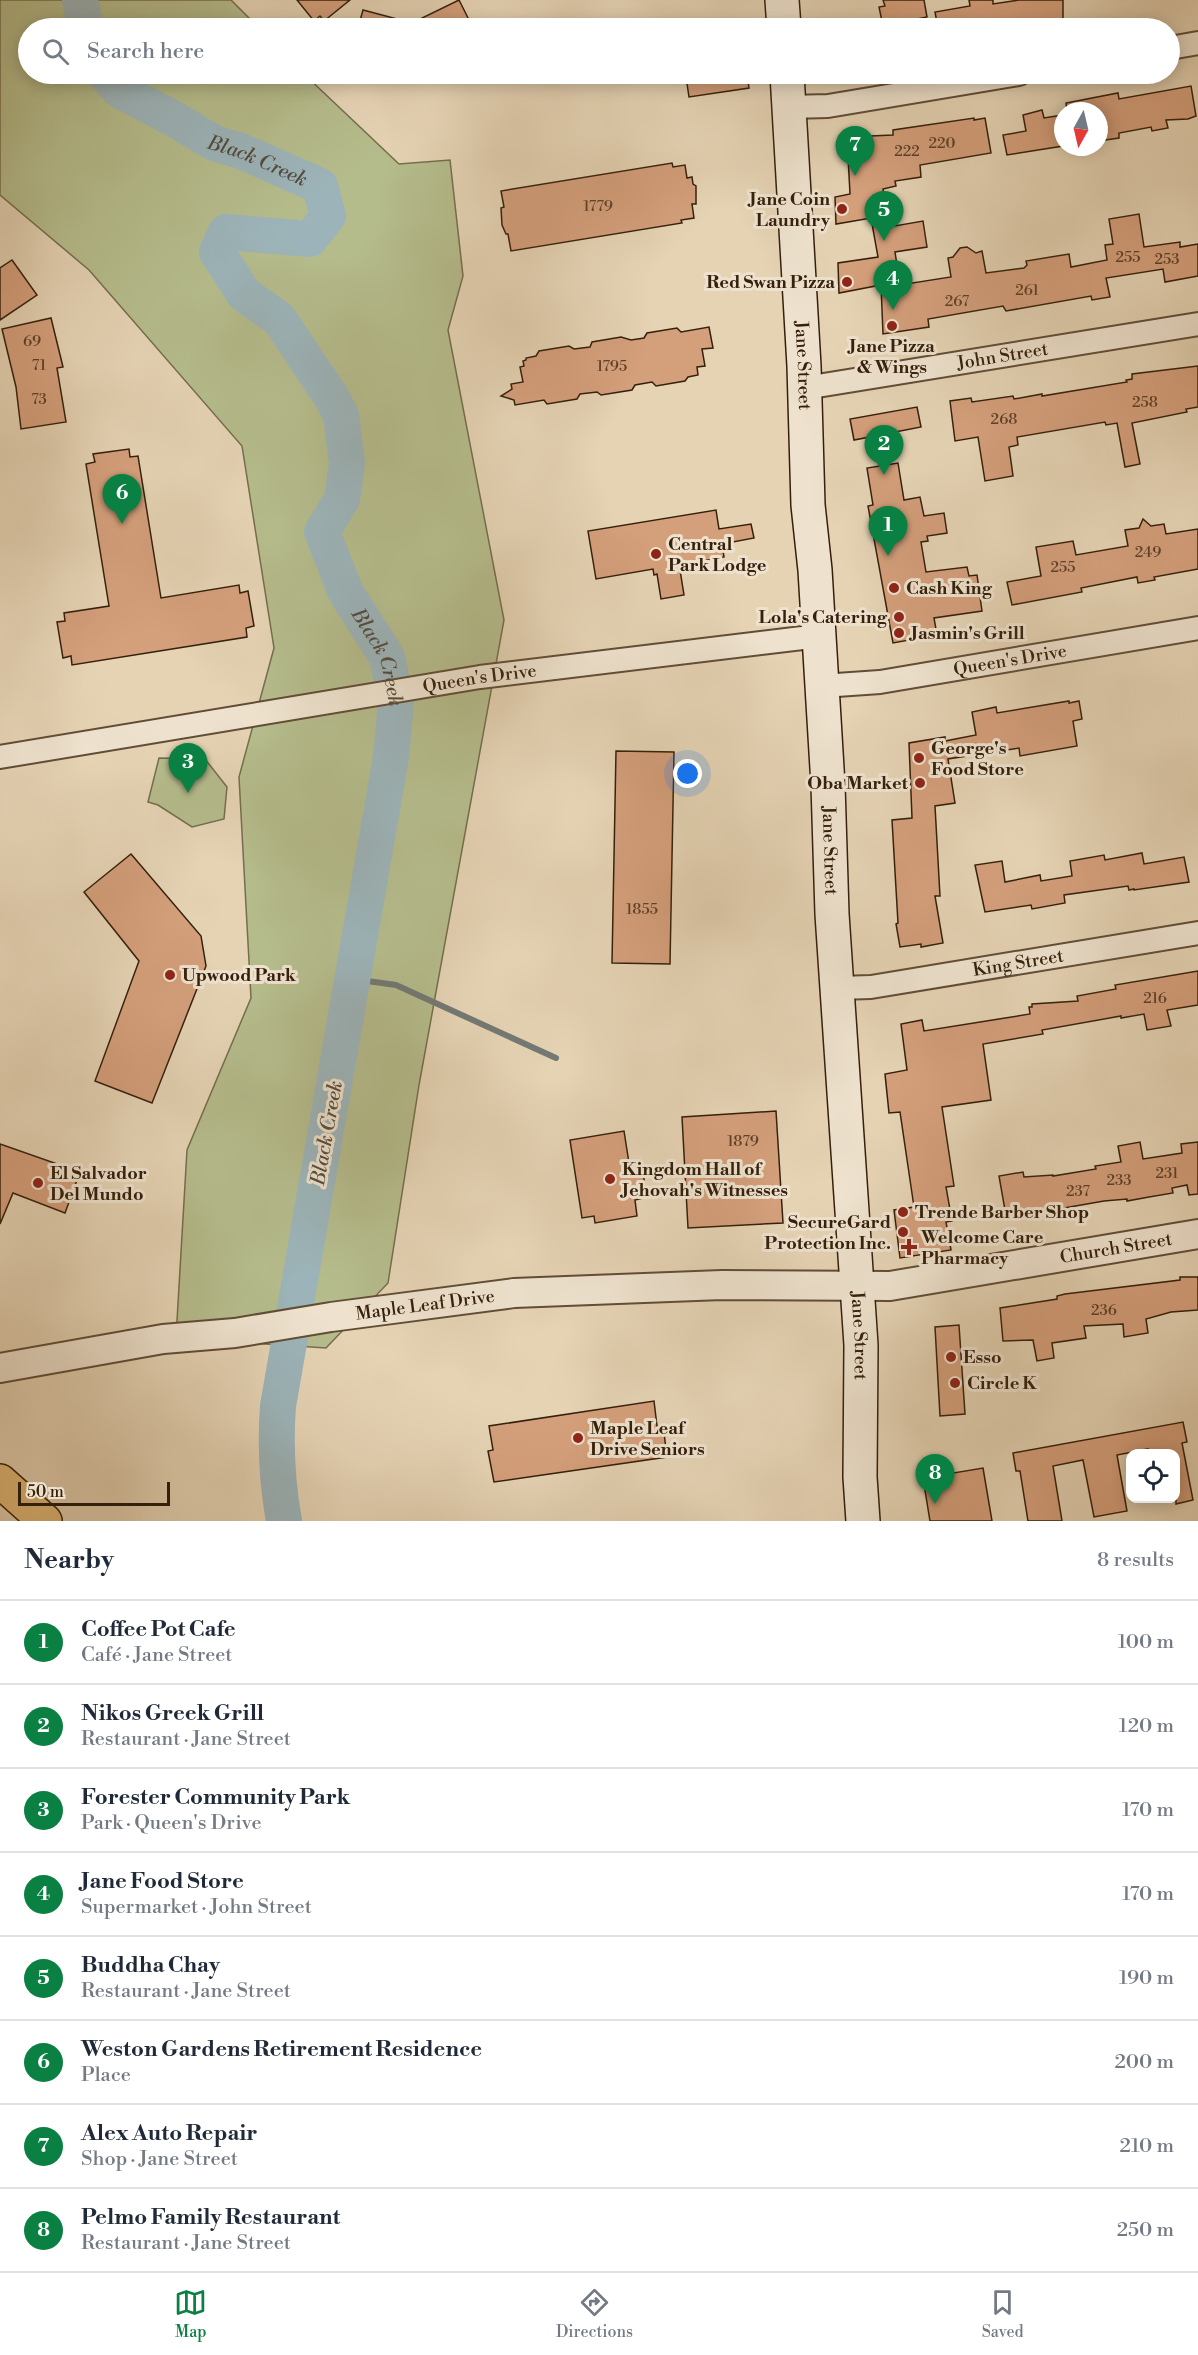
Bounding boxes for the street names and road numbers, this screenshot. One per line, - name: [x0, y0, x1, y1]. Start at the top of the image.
- street label: Jane Street: [789, 319, 816, 411]
- street label: John Street: [954, 338, 1050, 375]
- street label: Queen's Drive: [952, 639, 1069, 681]
- street label: Queen's Drive: [421, 659, 538, 698]
- street label: Jane Street: [817, 805, 842, 896]
- street label: King Street: [971, 944, 1066, 982]
- street label: Church Street: [1058, 1227, 1174, 1269]
- street label: Maple Leaf Drive: [354, 1285, 496, 1326]
- street label: Jane Street: [845, 1289, 872, 1381]

